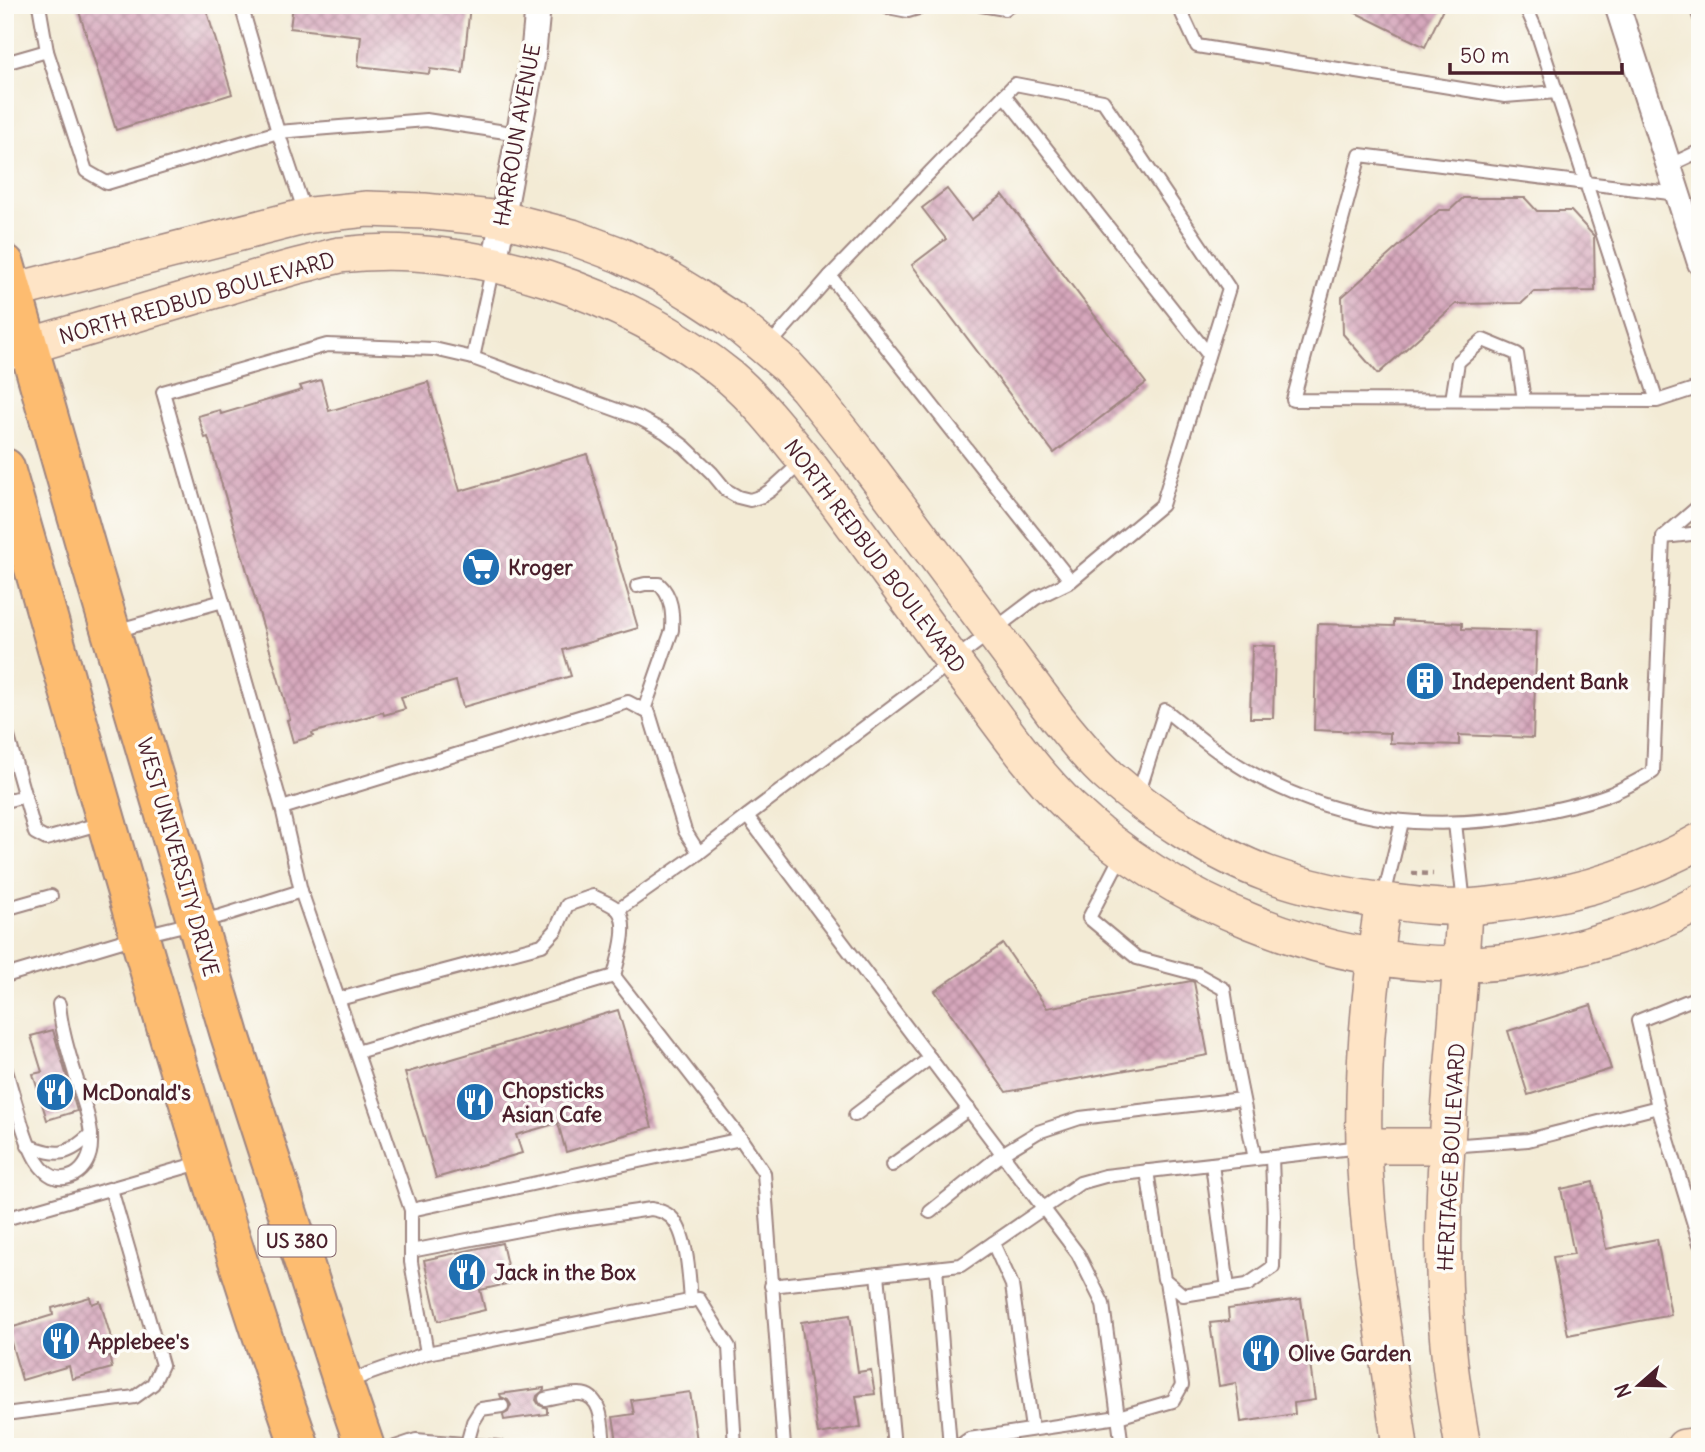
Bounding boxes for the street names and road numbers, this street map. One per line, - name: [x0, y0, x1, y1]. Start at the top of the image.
- street label: HARROUN AVENUE: [488, 42, 546, 228]
- street label: NORTH REDBUD BOULEVARD: [56, 246, 338, 350]
- street label: NORTH REDBUD BOULEVARD: [778, 434, 972, 678]
- street label: WEST UNIVERSITY DRIVE: [131, 735, 225, 979]
- street label: HERITAGE BOULEVARD: [1432, 1042, 1470, 1272]
- road number: US 380: [258, 1226, 336, 1256]

